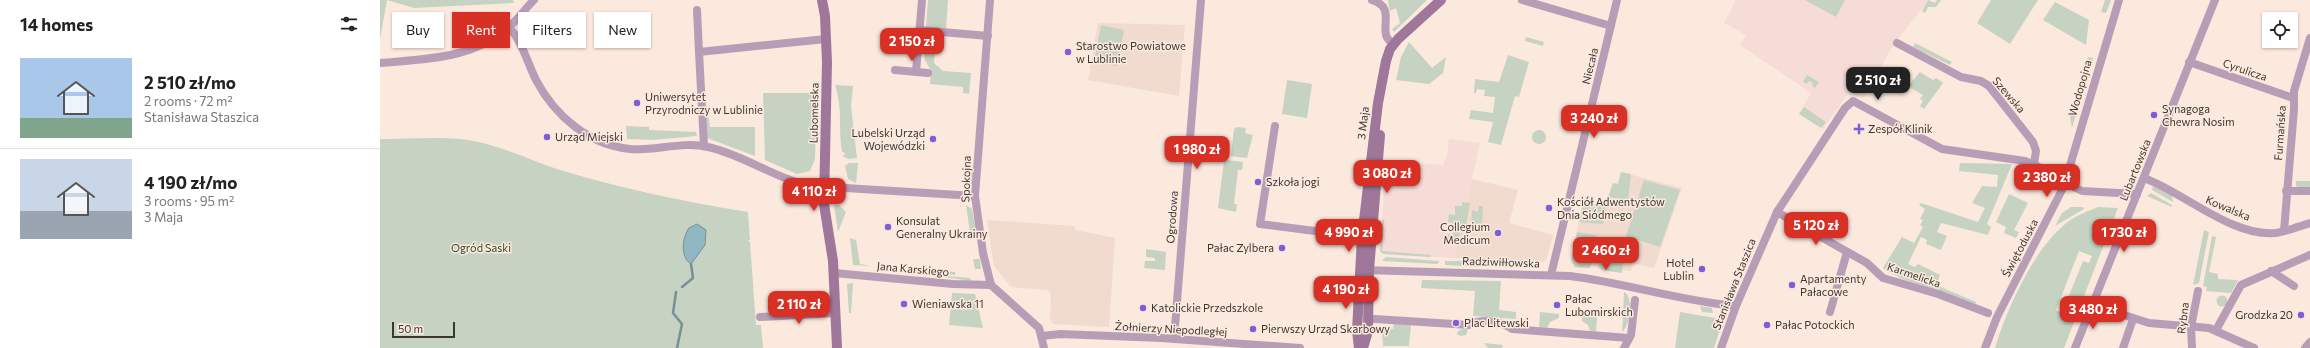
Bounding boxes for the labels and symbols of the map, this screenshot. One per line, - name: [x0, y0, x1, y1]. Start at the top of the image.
- pin: 2 150 zł: [871, 28, 953, 62]
- place label: Starostwo Powiatowe w Lublinie: [1076, 39, 1186, 65]
- street label: Niecała: [1579, 46, 1600, 85]
- marker: Starostwo Powiatowe w Lublinie: [1063, 47, 1073, 57]
- street label: Cyrulicza: [2221, 56, 2269, 83]
- street label: Wodopojna: [2065, 58, 2094, 117]
- pin: 2 510 zł: [1837, 67, 1919, 101]
- street label: Szewska: [1990, 74, 2028, 115]
- street label: Lubomelska: [806, 83, 821, 143]
- place label: Uniwersytet Przyrodniczy w Lublinie: [645, 90, 763, 116]
- marker: Uniwersytet Przyrodniczy w Lublinie: [632, 98, 642, 108]
- place label: Synagoga Chewra Nosim: [2162, 102, 2235, 128]
- pin: 3 240 zł: [1553, 105, 1635, 139]
- street label: Furmańska: [2271, 105, 2288, 161]
- street label: 3 Maja: [1354, 106, 1371, 140]
- marker: Synagoga Chewra Nosim: [2149, 110, 2159, 120]
- place label: Zespół Klinik: [1868, 122, 1933, 135]
- marker: Zespół Klinik: [1853, 123, 1865, 135]
- place label: Lubelski Urząd Wojewódzki: [852, 126, 925, 152]
- place label: Urząd Miejski: [555, 130, 623, 143]
- marker: Urząd Miejski: [542, 132, 552, 142]
- marker: Lubelski Urząd Wojewódzki: [928, 134, 938, 144]
- pin: 1 980 zł: [1156, 136, 1238, 170]
- street label: Lubartowska: [2116, 137, 2153, 203]
- street label: Spokojna: [958, 155, 973, 203]
- pin: 3 080 zł: [1346, 160, 1428, 194]
- pin: 2 380 zł: [2006, 164, 2088, 198]
- place label: Szkoła jogi: [1266, 175, 1320, 188]
- marker: Szkoła jogi: [1253, 177, 1263, 187]
- pin: 4 110 zł: [773, 178, 855, 212]
- street label: Ogrodowa: [1163, 190, 1180, 244]
- street label: Kowalska: [2204, 192, 2253, 223]
- place label: Kościół Adwentystów Dnia Siódmego: [1557, 195, 1665, 221]
- marker: Kościół Adwentystów Dnia Siódmego: [1544, 203, 1554, 213]
- pin: 5 120 zł: [1775, 212, 1857, 246]
- place label: Konsulat Generalny Ukrainy: [896, 214, 988, 240]
- street label: Świętoduska: [1998, 216, 2040, 279]
- pin: 4 990 zł: [1308, 219, 1390, 253]
- pin: 1 730 zł: [2083, 219, 2165, 253]
- place label: Collegium Medicum: [1440, 220, 1490, 246]
- marker: Konsulat Generalny Ukrainy: [883, 222, 893, 232]
- marker: Collegium Medicum: [1493, 228, 1503, 238]
- street label: Stanisława Staszica: [1709, 236, 1758, 331]
- pin: 2 460 zł: [1565, 237, 1647, 271]
- park label: Ogród Saski: [451, 241, 511, 254]
- place label: Pałac Zylbera: [1207, 241, 1274, 254]
- marker: Pałac Zylbera: [1277, 243, 1287, 253]
- street label: Radziwiłłowska: [1462, 254, 1540, 269]
- place label: Hotel Lublin: [1663, 256, 1694, 282]
- street label: Jana Karskiego: [876, 259, 950, 279]
- street label: Karmelicka: [1886, 259, 1943, 290]
- marker: Hotel Lublin: [1697, 264, 1707, 274]
- place label: Apartamenty Pałacowe: [1800, 272, 1867, 298]
- pin: 4 190 zł: [1305, 276, 1387, 310]
- marker: Apartamenty Pałacowe: [1787, 280, 1797, 290]
- pin: 2 110 zł: [758, 291, 840, 325]
- place label: Pałac Lubomirskich: [1565, 292, 1633, 318]
- pin: 3 480 zł: [2052, 296, 2134, 330]
- place label: Wieniawska 11: [912, 297, 984, 310]
- marker: Wieniawska 11: [899, 299, 909, 309]
- marker: Pałac Lubomirskich: [1552, 300, 1562, 310]
- place label: Katolickie Przedszkole: [1151, 301, 1263, 314]
- street label: Rybna: [2174, 301, 2191, 334]
- marker: Katolickie Przedszkole: [1138, 303, 1148, 313]
- place label: Grodzka 20: [2235, 308, 2293, 321]
- marker: Grodzka 20: [2296, 310, 2306, 320]
- place label: Plac Litewski: [1464, 316, 1529, 329]
- street label: Żołnierzy Niepodległej: [1114, 318, 1228, 338]
- marker: Plac Litewski: [1451, 318, 1461, 328]
- place label: Pałac Potockich: [1775, 318, 1854, 331]
- scale bar: [392, 320, 455, 339]
- marker: Pałac Potockich: [1762, 320, 1772, 330]
- place label: Pierwszy Urząd Skarbowy: [1261, 322, 1390, 335]
- marker: Pierwszy Urząd Skarbowy: [1248, 324, 1258, 334]

